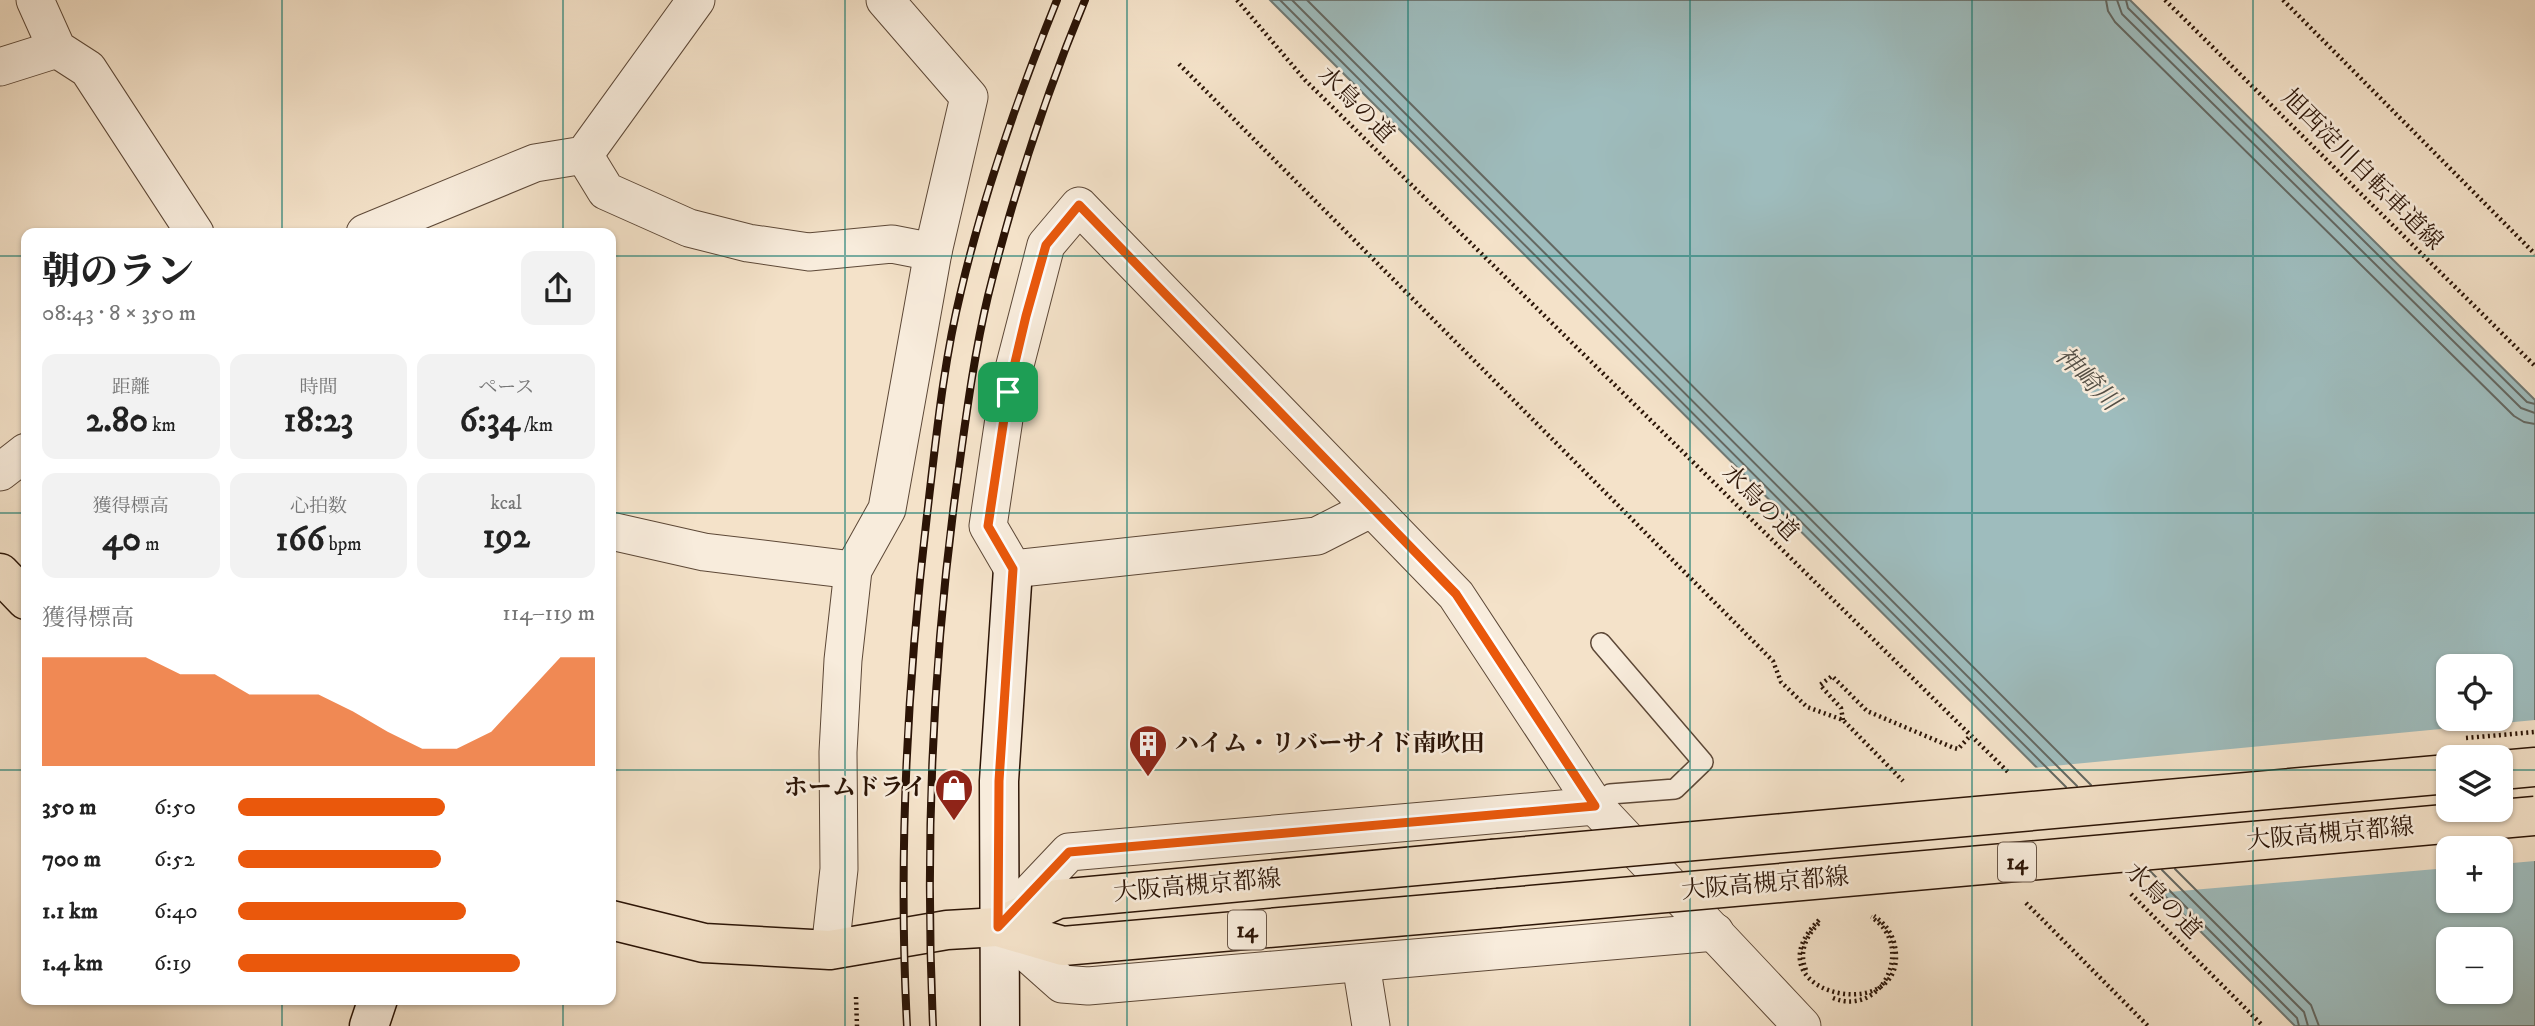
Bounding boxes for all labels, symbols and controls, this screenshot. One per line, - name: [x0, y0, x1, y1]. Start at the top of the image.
- street label: 水鳥の道: [1311, 60, 1401, 150]
- street label: 旭西淀川自転車道線: [2275, 83, 2449, 257]
- text: 朝のラン: [42, 249, 194, 297]
- button: share: [521, 251, 595, 325]
- text: 08:43 · 8 × 350 m: [42, 299, 196, 328]
- water label: 神崎川: [2048, 340, 2128, 420]
- pin: [978, 362, 1038, 422]
- icon: arrive: [989, 373, 1027, 411]
- text: 距離: [112, 376, 150, 399]
- text: 時間: [299, 376, 338, 399]
- text: ペース: [478, 376, 534, 399]
- text: 2.80: [86, 399, 148, 443]
- text: 18:23: [284, 399, 353, 443]
- text: 6:34: [459, 399, 520, 443]
- text: km: [148, 414, 176, 437]
- text: /km: [520, 414, 553, 437]
- street label: 水鳥の道: [1715, 458, 1805, 548]
- text: kcal: [491, 492, 522, 515]
- text: 獲得標高: [93, 495, 169, 518]
- text: 心拍数: [290, 495, 347, 518]
- text: 192: [482, 515, 530, 559]
- text: 40: [102, 518, 141, 562]
- text: 166: [276, 518, 325, 562]
- text: m: [141, 533, 160, 556]
- text: bpm: [325, 533, 361, 556]
- text: 114–119 m: [502, 599, 595, 628]
- text: 獲得標高: [42, 604, 134, 633]
- map controls: [2436, 654, 2513, 1004]
- button: locate: [2436, 654, 2513, 731]
- building icon: ハイム・リバーサイド南吹田: [1127, 723, 1169, 778]
- place label: ハイム・リバーサイド南吹田: [1175, 729, 1485, 759]
- button: layers: [2436, 745, 2513, 822]
- shop icon: ホームドライ: [933, 767, 975, 822]
- place label: ホームドライ: [784, 773, 927, 803]
- text: 350 m: [42, 793, 97, 822]
- text: 6:50: [154, 793, 196, 822]
- street label: 大阪高槻京都線: [2245, 812, 2415, 856]
- button: +: [2436, 836, 2513, 913]
- road number: 14: [1998, 842, 2036, 882]
- text: 700 m: [42, 845, 101, 874]
- text: 6:52: [154, 845, 195, 874]
- street label: 水鳥の道: [2118, 856, 2208, 946]
- street label: 大阪高槻京都線: [1680, 862, 1850, 906]
- street label: 大阪高槻京都線: [1112, 864, 1282, 908]
- text: 1.1 km: [42, 897, 98, 926]
- text: 6:40: [154, 897, 198, 926]
- road number: 14: [1228, 911, 1266, 950]
- button: −: [2436, 927, 2513, 1004]
- text: 1.4 km: [42, 949, 103, 978]
- text: 6:19: [154, 949, 192, 978]

